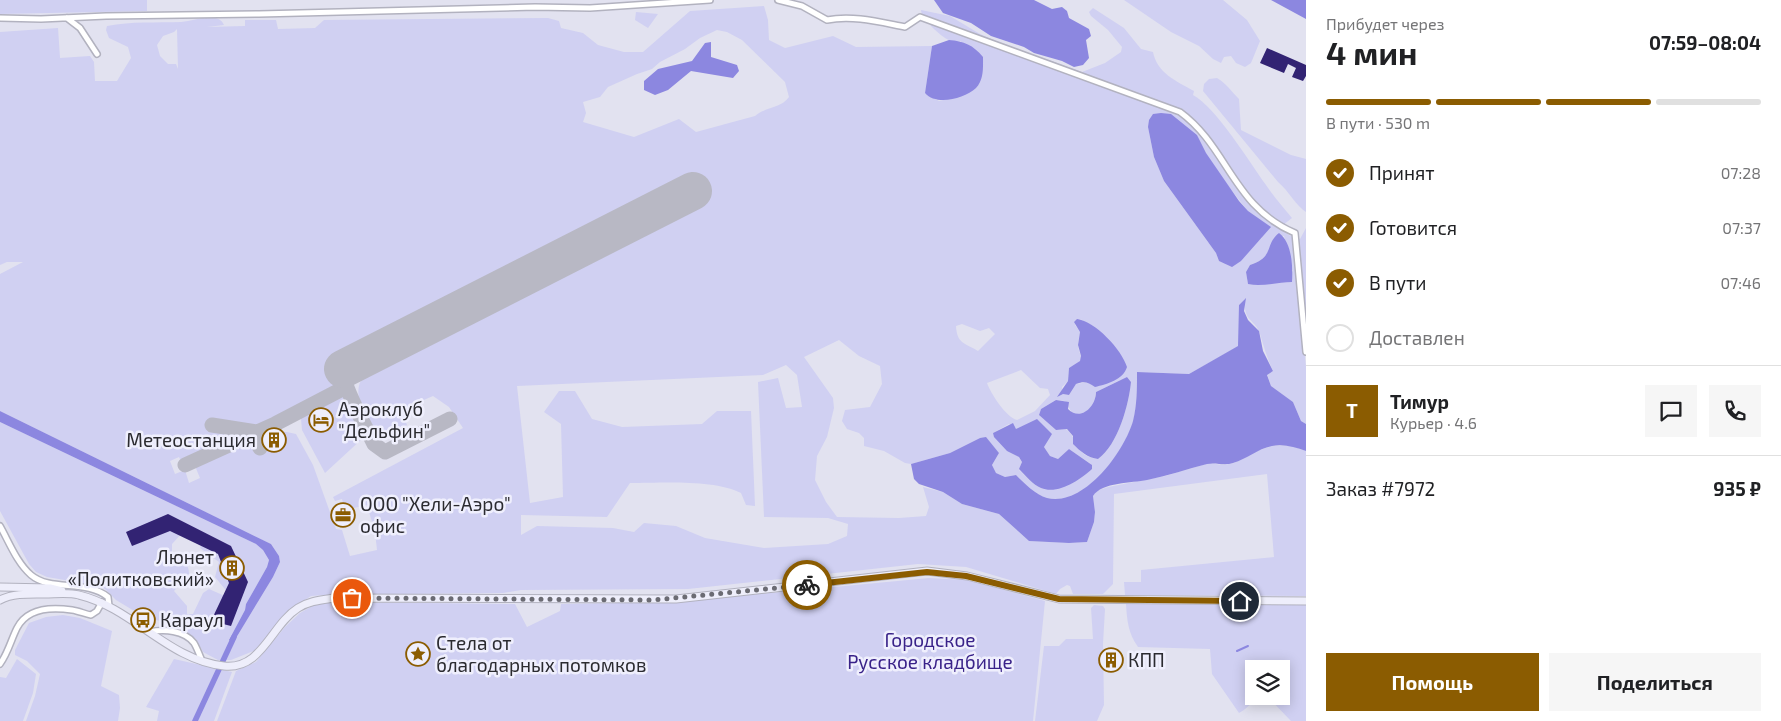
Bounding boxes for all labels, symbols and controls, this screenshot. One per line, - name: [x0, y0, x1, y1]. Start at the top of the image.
- text: Прибудет через: [1326, 14, 1444, 33]
- text: 07:59–08:04: [1649, 31, 1761, 54]
- text: 4 мин: [1326, 33, 1417, 71]
- text: В пути · 530 m: [1326, 113, 1430, 132]
- icon: check: [1326, 159, 1354, 187]
- text: Принят: [1369, 161, 1435, 184]
- text: 07:28: [1721, 163, 1761, 182]
- icon: check: [1326, 214, 1354, 242]
- text: Готовится: [1369, 216, 1457, 239]
- text: 07:37: [1722, 218, 1761, 237]
- icon: check: [1326, 269, 1354, 297]
- text: В пути: [1369, 271, 1427, 294]
- text: 07:46: [1720, 273, 1761, 292]
- text: Доставлен: [1369, 326, 1465, 349]
- button: chat: [1645, 385, 1697, 437]
- button: phone: [1709, 385, 1761, 437]
- text: Тимур: [1390, 390, 1449, 413]
- place label: Аэроклуб "Дельфин": [338, 397, 430, 442]
- text: Т: [1346, 399, 1358, 422]
- hotel icon: Аэроклуб "Дельфин": [308, 407, 334, 433]
- text: Курьер · 4.6: [1390, 413, 1477, 432]
- building icon: Метеостанция: [261, 427, 287, 453]
- place label: Метеостанция: [126, 428, 256, 451]
- text: Заказ #7972: [1326, 477, 1435, 500]
- text: 935 ₽: [1713, 477, 1761, 500]
- place label: ООО "Хели-Аэро" офис: [360, 492, 511, 537]
- office icon: ООО "Хели-Аэро" офис: [330, 502, 356, 528]
- place label: Люнет «Политковский»: [68, 545, 214, 590]
- building icon: Люнет «Политковский»: [219, 555, 245, 581]
- courier: [782, 560, 832, 610]
- icon: bike: [793, 571, 821, 599]
- pin: [331, 577, 373, 619]
- pin: [1219, 580, 1261, 622]
- icon: bag: [338, 584, 366, 612]
- icon: home: [1226, 587, 1254, 615]
- bus stop icon: Караул: [130, 607, 156, 633]
- place label: Караул: [160, 608, 224, 632]
- park label: Городское Русское кладбище: [847, 628, 1013, 674]
- place label: Стела от благодарных потомков: [436, 631, 646, 676]
- place icon: Стела от благодарных потомков: [405, 641, 431, 667]
- building icon: КПП: [1098, 647, 1124, 673]
- place label: КПП: [1128, 648, 1165, 671]
- button: Помощь: [1326, 653, 1539, 711]
- button: Поделиться: [1549, 653, 1761, 711]
- map controls: [1245, 660, 1290, 705]
- button: layers: [1245, 660, 1290, 705]

